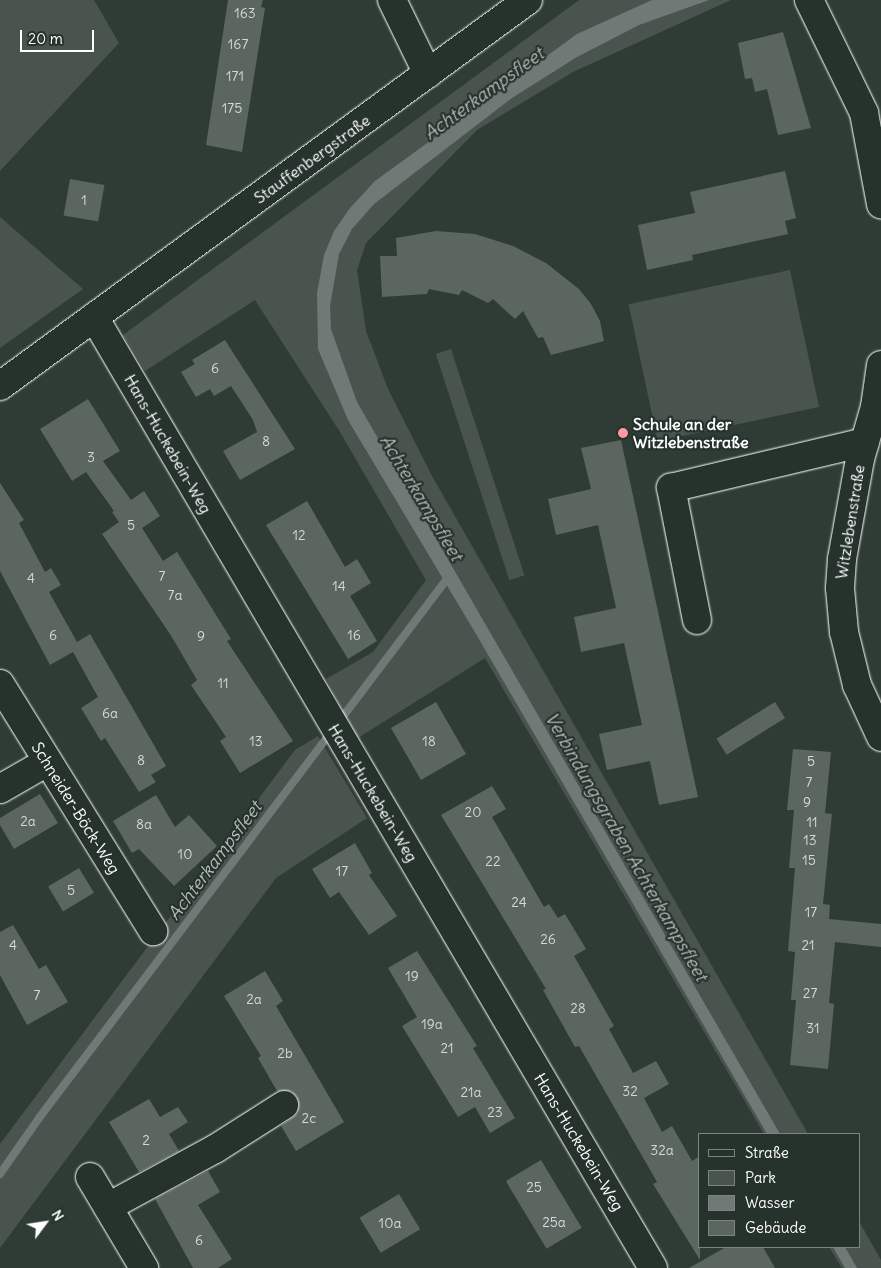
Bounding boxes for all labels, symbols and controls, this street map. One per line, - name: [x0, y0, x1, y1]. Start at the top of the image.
- house number: 163: [234, 5, 256, 21]
- scale bar: [22, 20, 96, 52]
- text: 20 m: [28, 29, 63, 48]
- house number: 167: [228, 36, 248, 52]
- water label: Achterkampsfleet: [420, 43, 548, 145]
- house number: 171: [226, 68, 244, 84]
- house number: 175: [222, 100, 242, 116]
- street label: Stauffenbergstraße: [250, 111, 374, 207]
- house number: 1: [81, 192, 87, 208]
- house number: 6: [211, 360, 219, 376]
- street label: Hans-Huckebein-Weg: [120, 371, 216, 517]
- place label: Schule an der Witzlebenstraße: [633, 414, 749, 452]
- marker: Schule an der Witzlebenstraße: [617, 427, 629, 439]
- water label: Achterkampsfleet: [375, 431, 467, 565]
- house number: 8: [262, 433, 270, 449]
- house number: 3: [87, 449, 95, 465]
- street label: Witzlebenstraße: [831, 463, 869, 581]
- house number: 5: [127, 517, 135, 533]
- house number: 12: [292, 527, 306, 543]
- house number: 7: [159, 568, 165, 584]
- house number: 4: [27, 570, 35, 586]
- house number: 14: [332, 578, 346, 594]
- house number: 7a: [168, 587, 182, 603]
- house number: 6: [49, 627, 57, 643]
- house number: 16: [347, 627, 361, 643]
- house number: 9: [197, 628, 205, 644]
- house number: 11: [217, 675, 229, 691]
- house number: 6a: [102, 705, 118, 721]
- water label: Verbindungsgraben Achterkampsfleet: [540, 709, 712, 985]
- street label: Hans-Huckebein-Weg: [324, 721, 422, 865]
- house number: 13: [249, 733, 263, 749]
- house number: 18: [422, 733, 436, 749]
- street label: Schneider-Böck-Weg: [28, 739, 124, 877]
- house number: 8: [137, 752, 145, 768]
- house number: 5: [807, 753, 815, 769]
- house number: 7: [806, 774, 812, 790]
- house number: 9: [803, 794, 811, 810]
- water label: Achterkampsfleet: [163, 797, 267, 925]
- house number: 20: [465, 804, 481, 820]
- house number: 2a: [20, 813, 36, 829]
- house number: 11: [806, 814, 818, 830]
- house number: 8a: [136, 816, 152, 832]
- house number: 13: [803, 832, 817, 848]
- house number: 10: [178, 846, 192, 862]
- house number: 15: [802, 852, 816, 868]
- house number: 22: [485, 853, 501, 869]
- house number: 17: [336, 863, 348, 879]
- house number: 5: [67, 882, 75, 898]
- house number: 24: [511, 894, 527, 910]
- house number: 17: [805, 904, 817, 920]
- house number: 26: [540, 931, 556, 947]
- house number: 4: [9, 937, 17, 953]
- house number: 21: [801, 937, 815, 953]
- house number: 19: [405, 968, 419, 984]
- house number: 27: [803, 985, 817, 1001]
- house number: 7: [34, 987, 40, 1003]
- house number: 2a: [246, 991, 262, 1007]
- house number: 28: [570, 1000, 586, 1016]
- house number: 19a: [421, 1016, 443, 1032]
- house number: 31: [806, 1020, 820, 1036]
- house number: 21: [440, 1040, 454, 1056]
- house number: 2b: [277, 1045, 293, 1061]
- street label: Hans-Huckebein-Weg: [530, 1070, 628, 1214]
- house number: 32: [622, 1083, 638, 1099]
- house number: 21a: [460, 1084, 482, 1100]
- house number: 23: [487, 1104, 503, 1120]
- house number: 2c: [302, 1110, 316, 1126]
- house number: 2: [142, 1132, 150, 1148]
- legend: [698, 1133, 861, 1248]
- house number: 32a: [650, 1142, 674, 1158]
- text: Straße: [745, 1143, 789, 1162]
- text: Park: [745, 1168, 776, 1187]
- house number: 25: [526, 1179, 542, 1195]
- text: Wasser: [745, 1193, 795, 1212]
- north arrow: [20, 1198, 70, 1248]
- text: N: [48, 1206, 68, 1224]
- house number: 25a: [542, 1214, 566, 1230]
- house number: 10a: [379, 1215, 401, 1231]
- text: Gebäude: [745, 1218, 806, 1237]
- house number: 6: [195, 1232, 203, 1248]

